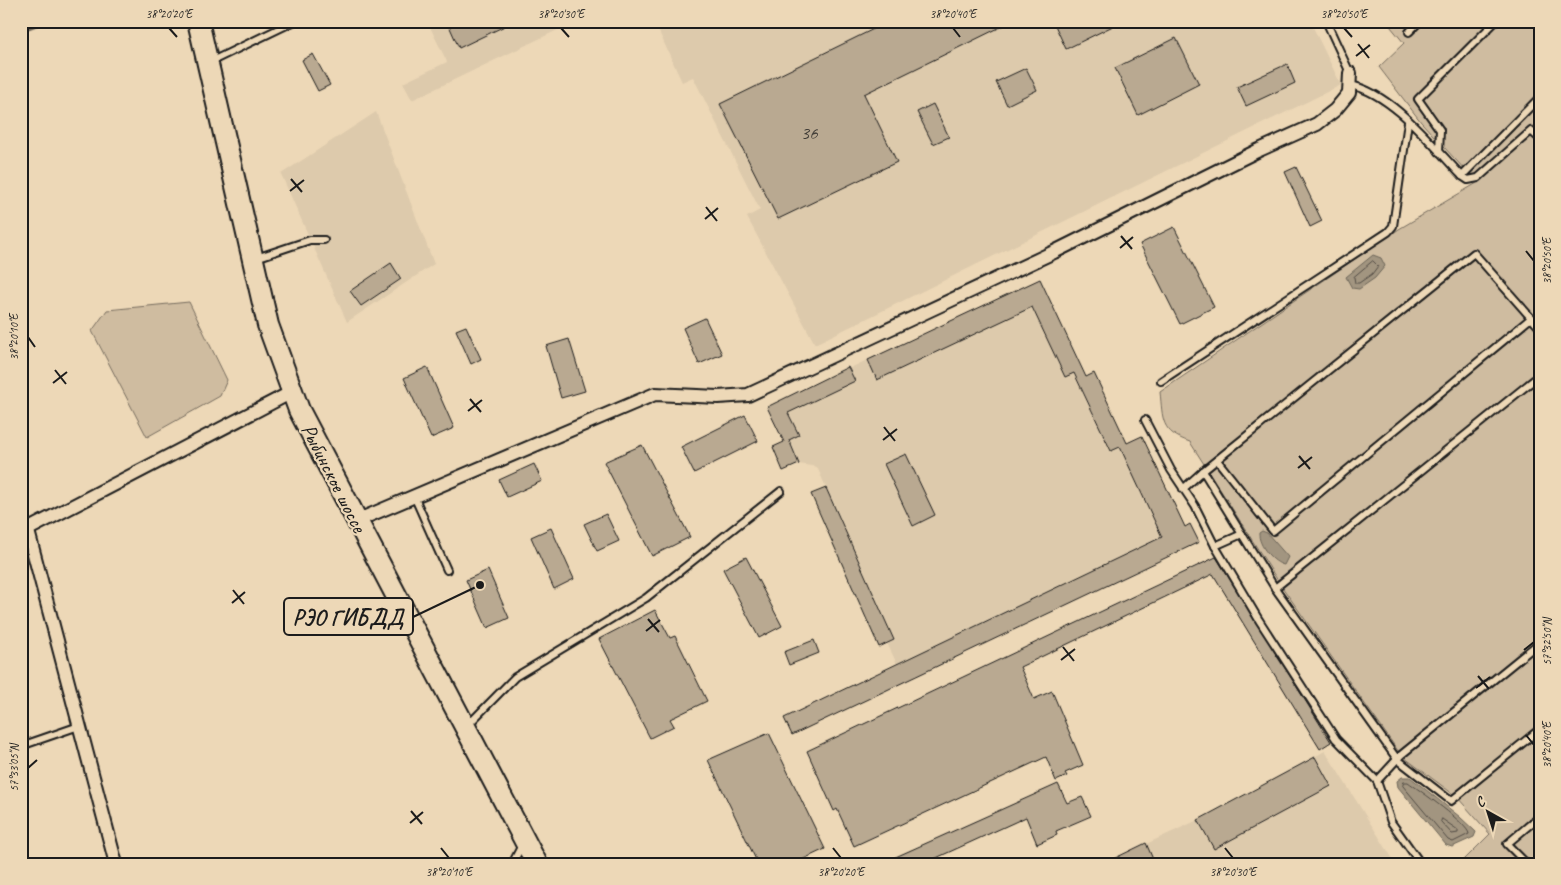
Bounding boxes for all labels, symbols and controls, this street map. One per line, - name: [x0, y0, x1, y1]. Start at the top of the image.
- text: 38°20'20"E: [146, 6, 194, 22]
- text: 38°20'30"E: [538, 6, 586, 22]
- text: 38°20'40"E: [930, 6, 978, 22]
- text: 38°20'50"E: [1321, 6, 1369, 22]
- house number: 36: [800, 121, 819, 145]
- text: 38°20'50"E: [1539, 236, 1555, 284]
- text: 38°20'10"E: [6, 312, 22, 360]
- street label: Рыбинское шоссе: [296, 419, 373, 538]
- callout: РЭО ГИБДД: [284, 598, 413, 635]
- text: РЭО ГИБДД: [293, 604, 405, 632]
- text: 57°32'50"N: [1539, 617, 1555, 666]
- text: 38°20'40"E: [1539, 720, 1555, 768]
- text: 57°33'05"N: [6, 743, 22, 792]
- north arrow: [1464, 788, 1514, 838]
- text: С: [1472, 792, 1490, 811]
- text: 38°20'10"E: [426, 864, 474, 880]
- text: 38°20'20"E: [818, 864, 866, 880]
- text: 38°20'30"E: [1210, 864, 1258, 880]

